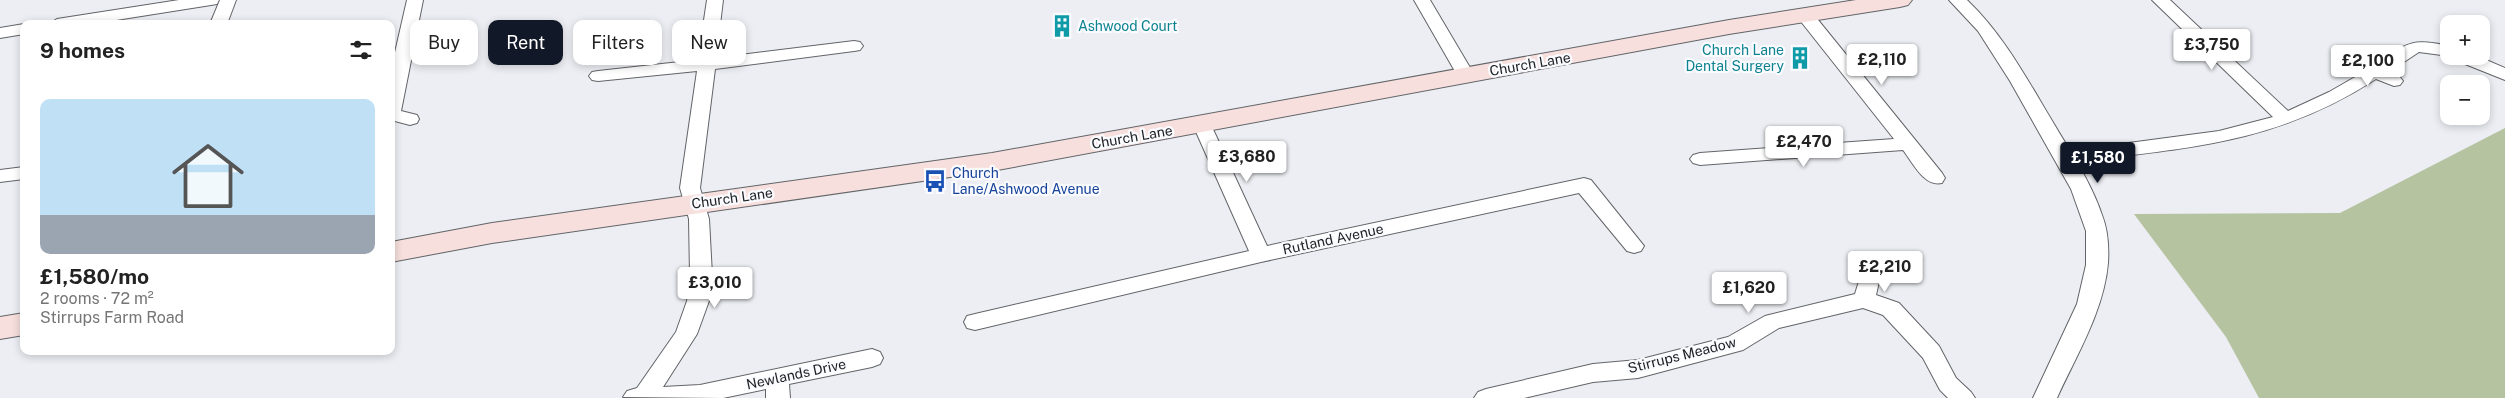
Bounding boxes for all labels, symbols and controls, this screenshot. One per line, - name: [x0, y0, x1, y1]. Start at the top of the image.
- building icon: Ashwood Court: [1049, 13, 1075, 39]
- map controls: [2440, 15, 2490, 125]
- button: +: [2440, 15, 2490, 65]
- place label: Ashwood Court: [1078, 18, 1177, 34]
- chip: Buy: [410, 20, 478, 65]
- chip: Rent: [488, 20, 563, 65]
- chip: Filters: [573, 20, 662, 65]
- chip: New: [672, 20, 746, 65]
- pin: £3,750: [2171, 28, 2253, 71]
- text: £3,750: [2184, 35, 2240, 54]
- icon: filters: [347, 36, 375, 64]
- text: 9 homes: [40, 38, 125, 63]
- place label: Church Lane Dental Surgery: [1685, 42, 1785, 74]
- pin: £2,110: [1841, 44, 1923, 86]
- pin: £2,100: [2327, 44, 2409, 87]
- building icon: Church Lane Dental Surgery: [1787, 45, 1813, 71]
- street label: Church Lane: [1488, 49, 1572, 79]
- text: £2,110: [1858, 50, 1906, 69]
- text: £2,100: [2342, 51, 2394, 70]
- button: −: [2440, 75, 2490, 125]
- street label: Church Lane: [1090, 122, 1174, 152]
- pin: £2,470: [1763, 126, 1845, 168]
- icon: home: [163, 131, 253, 221]
- text: £2,470: [1776, 132, 1832, 151]
- pin: £3,680: [1206, 140, 1288, 183]
- pin: £1,580: [2057, 142, 2139, 184]
- text: £3,680: [1219, 147, 1275, 166]
- text: £1,580: [2071, 148, 2125, 167]
- place label: Church Lane/Ashwood Avenue: [952, 165, 1100, 197]
- bus stop icon: Church Lane/Ashwood Avenue: [922, 168, 948, 194]
- street label: Church Lane: [690, 184, 774, 212]
- street label: Rutland Avenue: [1281, 220, 1385, 258]
- pin: £2,210: [1844, 250, 1926, 293]
- text: £2,210: [1859, 257, 1911, 276]
- text: £1,580/mo: [40, 264, 149, 289]
- pin: £3,010: [674, 266, 756, 309]
- pin: £1,620: [1708, 272, 1790, 314]
- text: £3,010: [689, 273, 741, 292]
- text: £1,620: [1723, 278, 1775, 297]
- text: 2 rooms · 72 m²: [40, 289, 154, 308]
- text: Stirrups Farm Road: [40, 308, 184, 327]
- street label: Stirrups Meadow: [1626, 334, 1738, 376]
- street label: Newlands Drive: [745, 356, 847, 392]

